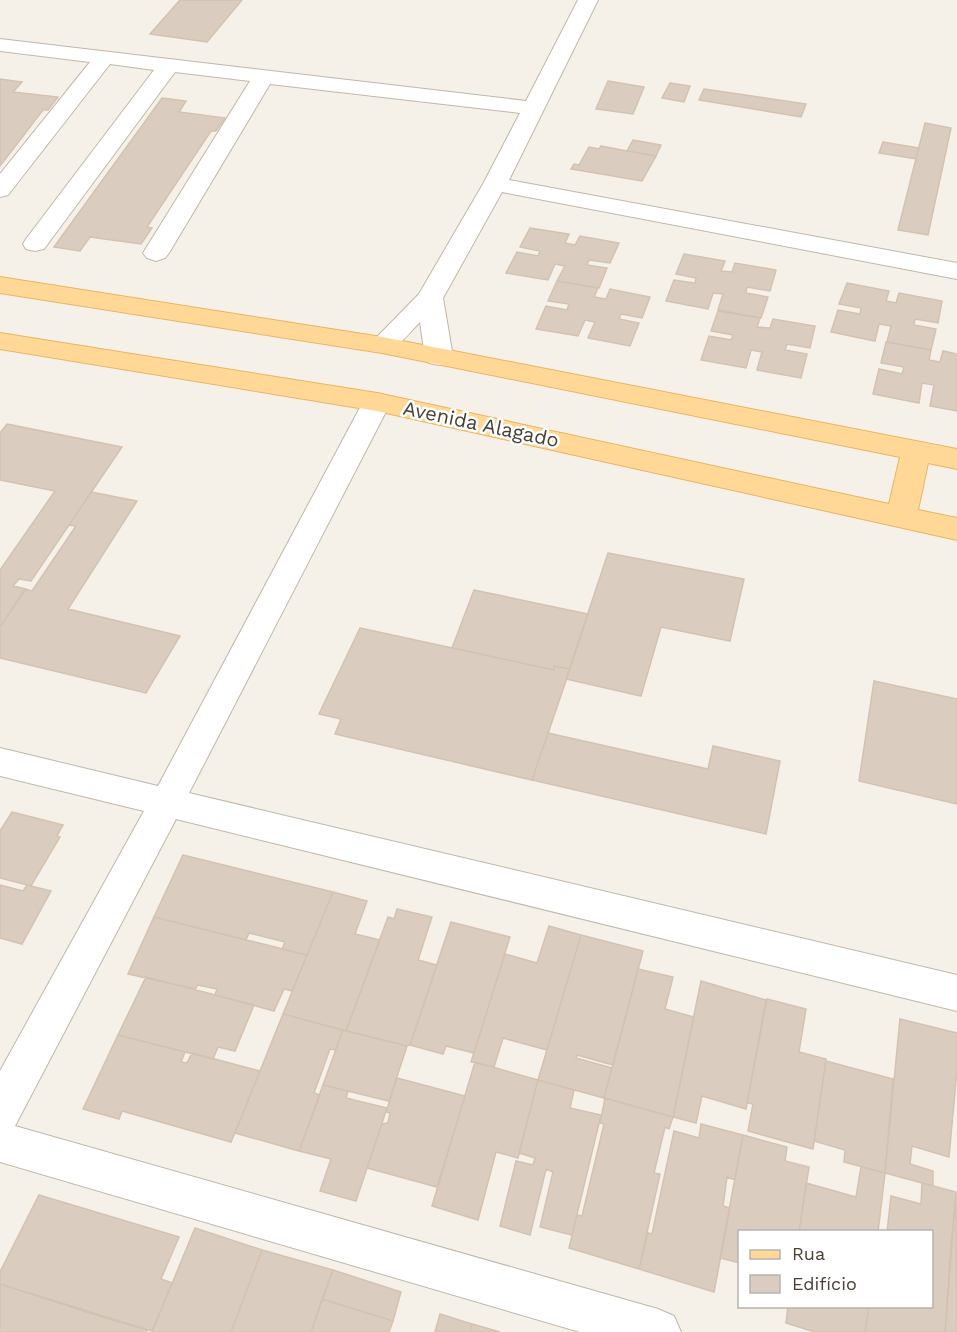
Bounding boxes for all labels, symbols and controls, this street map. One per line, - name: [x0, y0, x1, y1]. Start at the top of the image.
- street label: Avenida Alagado: [401, 396, 561, 452]
- legend: [738, 1230, 933, 1308]
- text: Rua: [792, 1243, 825, 1264]
- text: Edifício: [792, 1273, 857, 1294]

